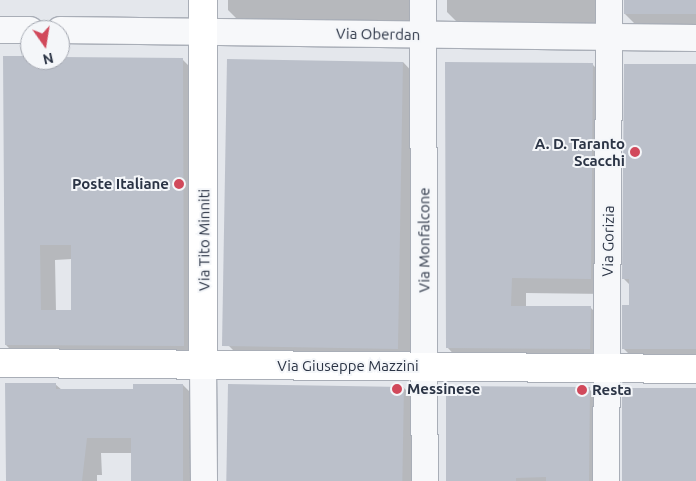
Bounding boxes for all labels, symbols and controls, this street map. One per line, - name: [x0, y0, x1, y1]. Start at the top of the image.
- north arrow: [20, 20, 70, 70]
- street label: Via Oberdan: [336, 24, 420, 44]
- text: N: [41, 50, 55, 68]
- place label: A. D. Taranto Scacchi: [535, 134, 625, 169]
- marker: A. D. Taranto Scacchi: [629, 146, 641, 158]
- place label: Poste Italiane: [72, 175, 169, 193]
- marker: Poste Italiane: [173, 178, 185, 190]
- street label: Via Monfalcone: [415, 187, 433, 293]
- street label: Via Tito Minniti: [195, 189, 213, 291]
- street label: Via Gorizia: [598, 205, 618, 277]
- street label: Via Giuseppe Mazzini: [277, 357, 419, 375]
- place label: Messinese: [407, 380, 480, 398]
- place label: Resta: [592, 381, 632, 399]
- marker: Messinese: [391, 383, 403, 395]
- marker: Resta: [576, 384, 588, 396]

